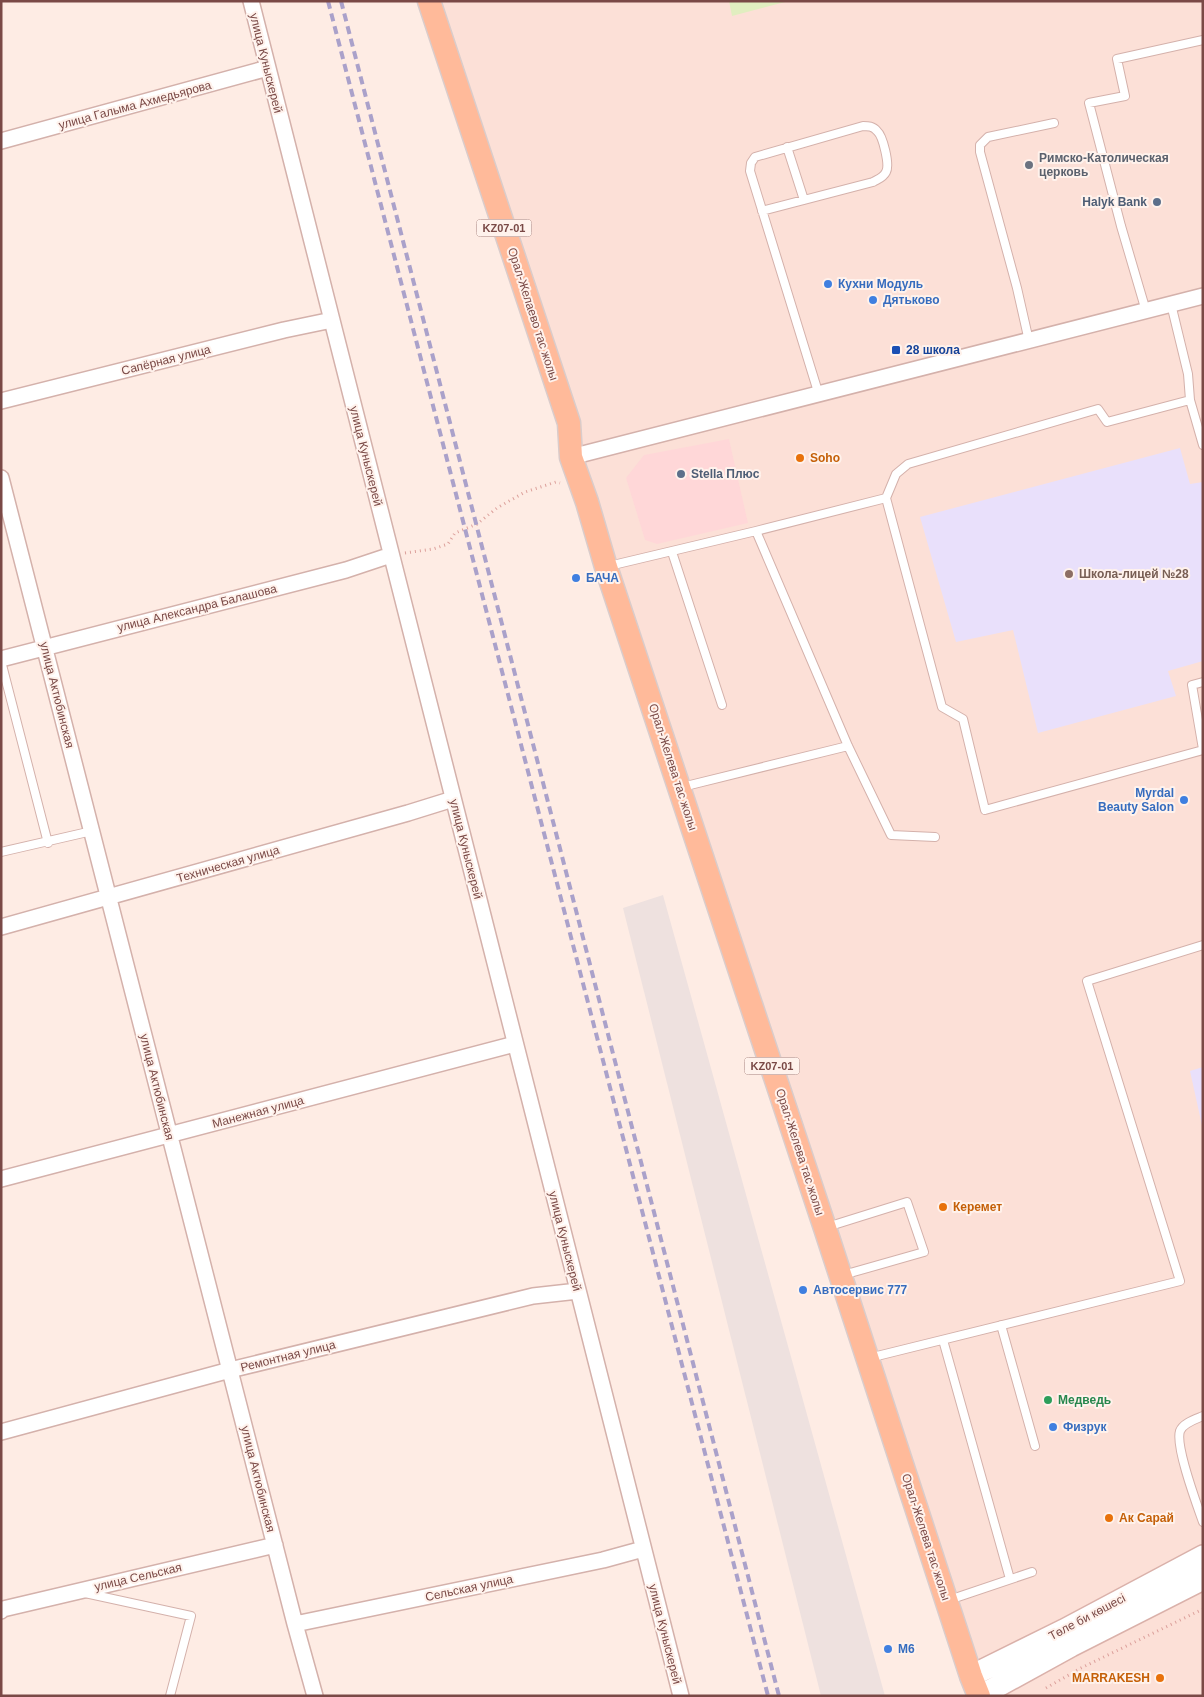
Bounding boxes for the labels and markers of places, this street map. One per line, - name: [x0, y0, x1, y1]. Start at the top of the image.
- place label: Римско-Католическая церковь: [1039, 151, 1169, 179]
- marker: Римско-Католическая церковь: [1023, 159, 1035, 171]
- place label: Halyk Bank: [1082, 195, 1147, 209]
- marker: Halyk Bank: [1151, 196, 1163, 208]
- place label: Кухни Модуль: [838, 277, 923, 291]
- marker: Кухни Модуль: [822, 278, 834, 290]
- place label: Дятьково: [883, 293, 940, 307]
- marker: Дятьково: [867, 294, 879, 306]
- place label: 28 школа: [906, 343, 960, 357]
- marker: 28 школа: [890, 344, 902, 356]
- place label: Soho: [810, 451, 840, 465]
- marker: Soho: [794, 452, 806, 464]
- place label: Stella Плюс: [691, 467, 760, 481]
- marker: Stella Плюс: [675, 468, 687, 480]
- place label: Школа-лицей №28: [1079, 567, 1189, 581]
- marker: Школа-лицей №28: [1063, 568, 1075, 580]
- place label: БАЧА: [586, 571, 619, 585]
- marker: БАЧА: [570, 572, 582, 584]
- place label: Myrdal Beauty Salon: [1098, 786, 1174, 814]
- marker: Myrdal Beauty Salon: [1178, 794, 1190, 806]
- place label: Керемет: [953, 1200, 1002, 1214]
- marker: Керемет: [937, 1201, 949, 1213]
- place label: Автосервис 777: [813, 1283, 908, 1297]
- marker: Автосервис 777: [797, 1284, 809, 1296]
- place label: Медведь: [1058, 1393, 1111, 1407]
- marker: Медведь: [1042, 1394, 1054, 1406]
- place label: Физрук: [1063, 1420, 1107, 1434]
- marker: Физрук: [1047, 1421, 1059, 1433]
- place label: Ак Сарай: [1119, 1511, 1174, 1525]
- marker: Ак Сарай: [1103, 1512, 1115, 1524]
- place label: М6: [898, 1642, 915, 1656]
- marker: М6: [882, 1643, 894, 1655]
- place label: MARRAKESH: [1072, 1671, 1150, 1685]
- marker: MARRAKESH: [1154, 1672, 1166, 1684]

